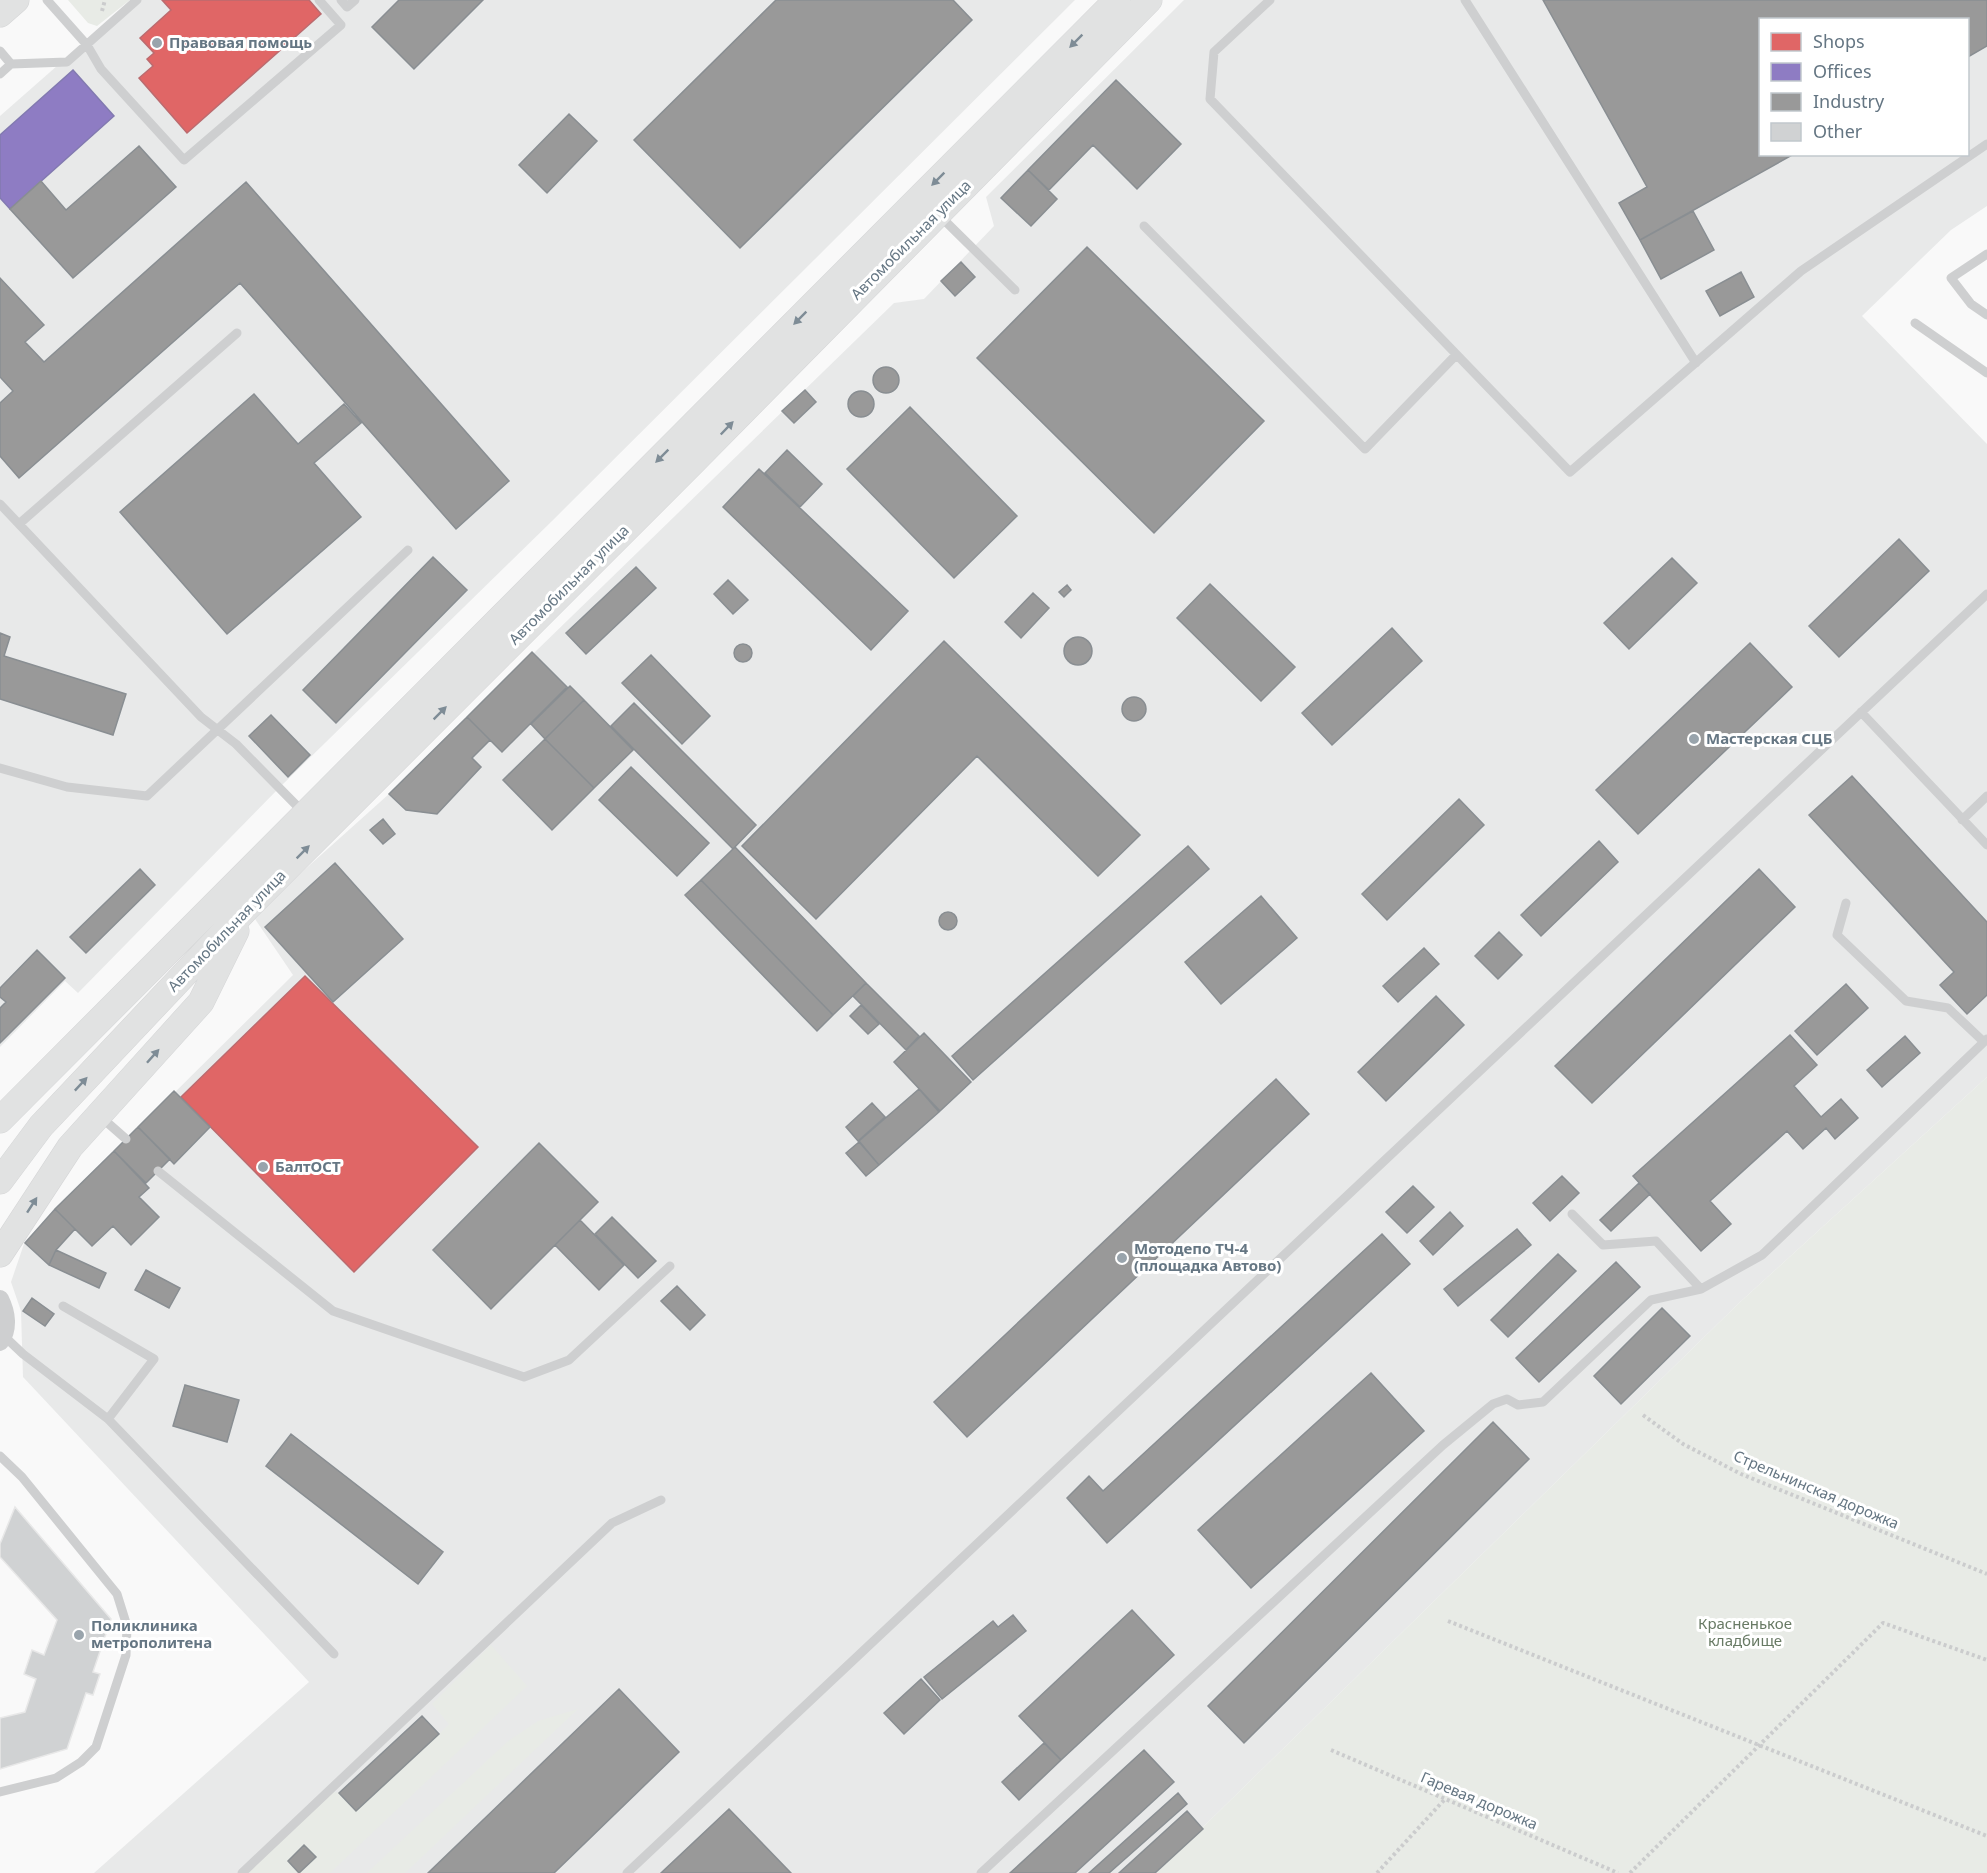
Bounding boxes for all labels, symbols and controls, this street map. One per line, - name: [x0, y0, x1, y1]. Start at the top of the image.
- legend: [1759, 18, 1969, 156]
- text: Shops: [1813, 29, 1865, 53]
- place label: Правовая помощь: [169, 32, 312, 52]
- one-way arrow: [1069, 34, 1083, 48]
- marker: Правовая помощь: [150, 36, 164, 50]
- text: Offices: [1813, 59, 1872, 83]
- text: Industry: [1813, 89, 1885, 113]
- text: Other: [1813, 119, 1863, 143]
- one-way arrow: [931, 172, 945, 186]
- street label: Автомобильная улица: [846, 175, 975, 304]
- one-way arrow: [794, 310, 808, 324]
- one-way arrow: [720, 420, 734, 435]
- one-way arrow: [656, 448, 670, 462]
- street label: Автомобильная улица: [504, 520, 633, 649]
- one-way arrow: [433, 706, 447, 721]
- place label: Мастерская СЦБ: [1706, 728, 1833, 748]
- marker: Мастерская СЦБ: [1687, 732, 1701, 746]
- one-way arrow: [295, 845, 309, 859]
- street label: Автомобильная улица: [163, 865, 290, 995]
- one-way arrow: [146, 1049, 159, 1064]
- one-way arrow: [74, 1076, 88, 1091]
- place label: БалтОСТ: [275, 1156, 341, 1176]
- marker: БалтОСТ: [256, 1160, 270, 1174]
- one-way arrow: [26, 1197, 37, 1213]
- place label: Мотодепо ТЧ-4 (площадка Автово): [1134, 1238, 1281, 1275]
- marker: Мотодепо ТЧ-4 (площадка Автово): [1115, 1251, 1129, 1265]
- street label: Стрельнинская дорожка: [1731, 1445, 1902, 1533]
- park label: Красненькое кладбище: [1698, 1613, 1792, 1650]
- place label: Поликлиника метрополитена: [91, 1615, 212, 1652]
- marker: Поликлиника метрополитена: [72, 1628, 86, 1642]
- street label: Гаревая дорожка: [1418, 1766, 1541, 1834]

